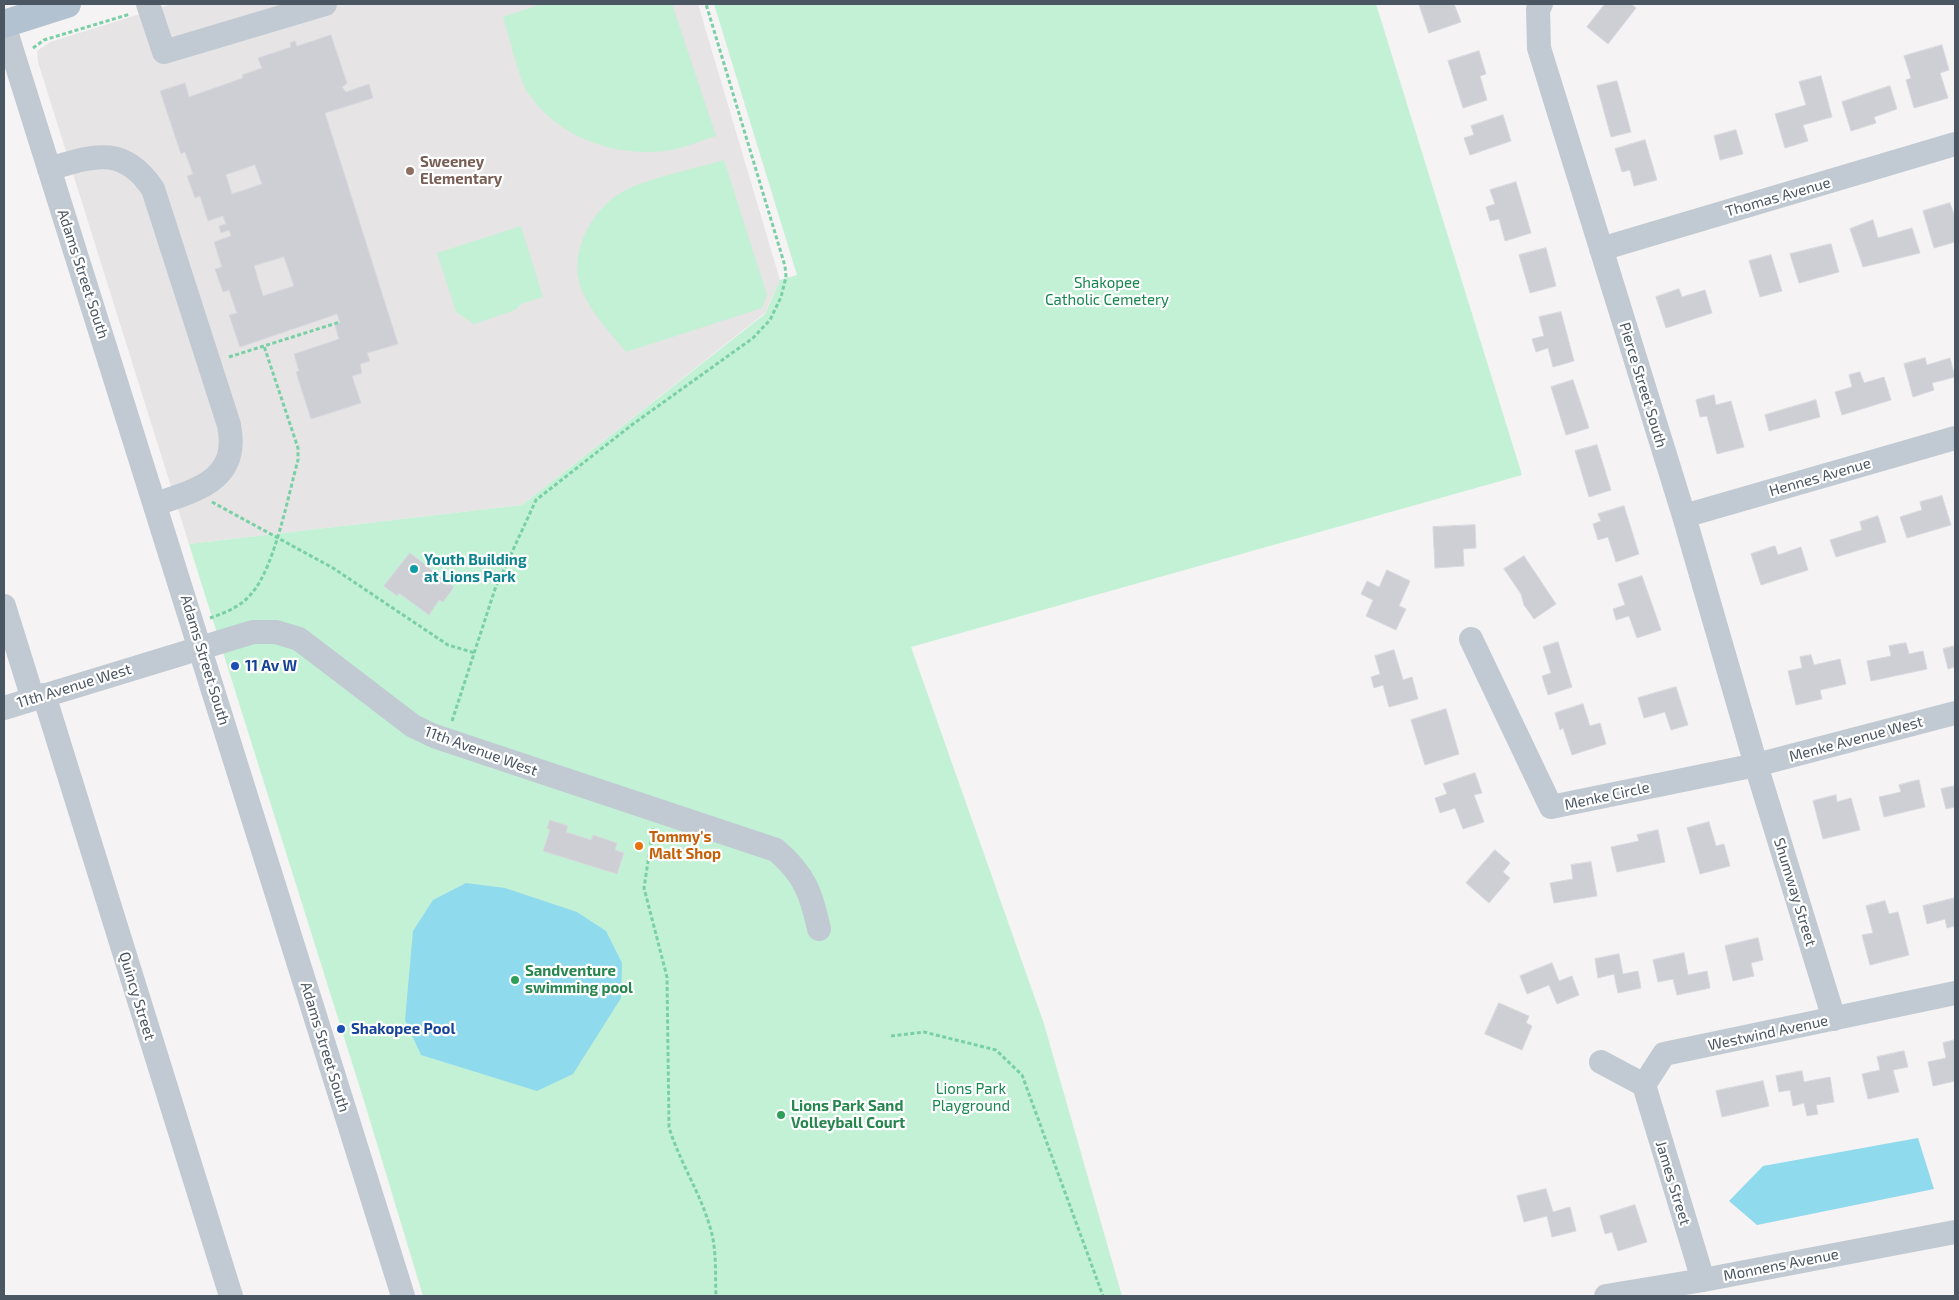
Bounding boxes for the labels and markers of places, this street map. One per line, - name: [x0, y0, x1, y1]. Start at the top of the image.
- place label: Sweeney Elementary: [420, 153, 502, 188]
- marker: Sweeney Elementary: [404, 165, 416, 177]
- place label: Youth Building at Lions Park: [424, 551, 527, 586]
- marker: Youth Building at Lions Park: [408, 563, 420, 575]
- place label: 11 Av W: [245, 657, 297, 675]
- marker: 11 Av W: [229, 660, 241, 672]
- place label: Tommy's Malt Shop: [649, 828, 721, 863]
- marker: Tommy's Malt Shop: [633, 840, 645, 852]
- place label: Sandventure swimming pool: [525, 962, 633, 997]
- marker: Sandventure swimming pool: [509, 974, 521, 986]
- place label: Shakopee Pool: [351, 1020, 455, 1038]
- marker: Shakopee Pool: [335, 1023, 347, 1035]
- place label: Lions Park Sand Volleyball Court: [791, 1097, 905, 1132]
- marker: Lions Park Sand Volleyball Court: [775, 1109, 787, 1121]

